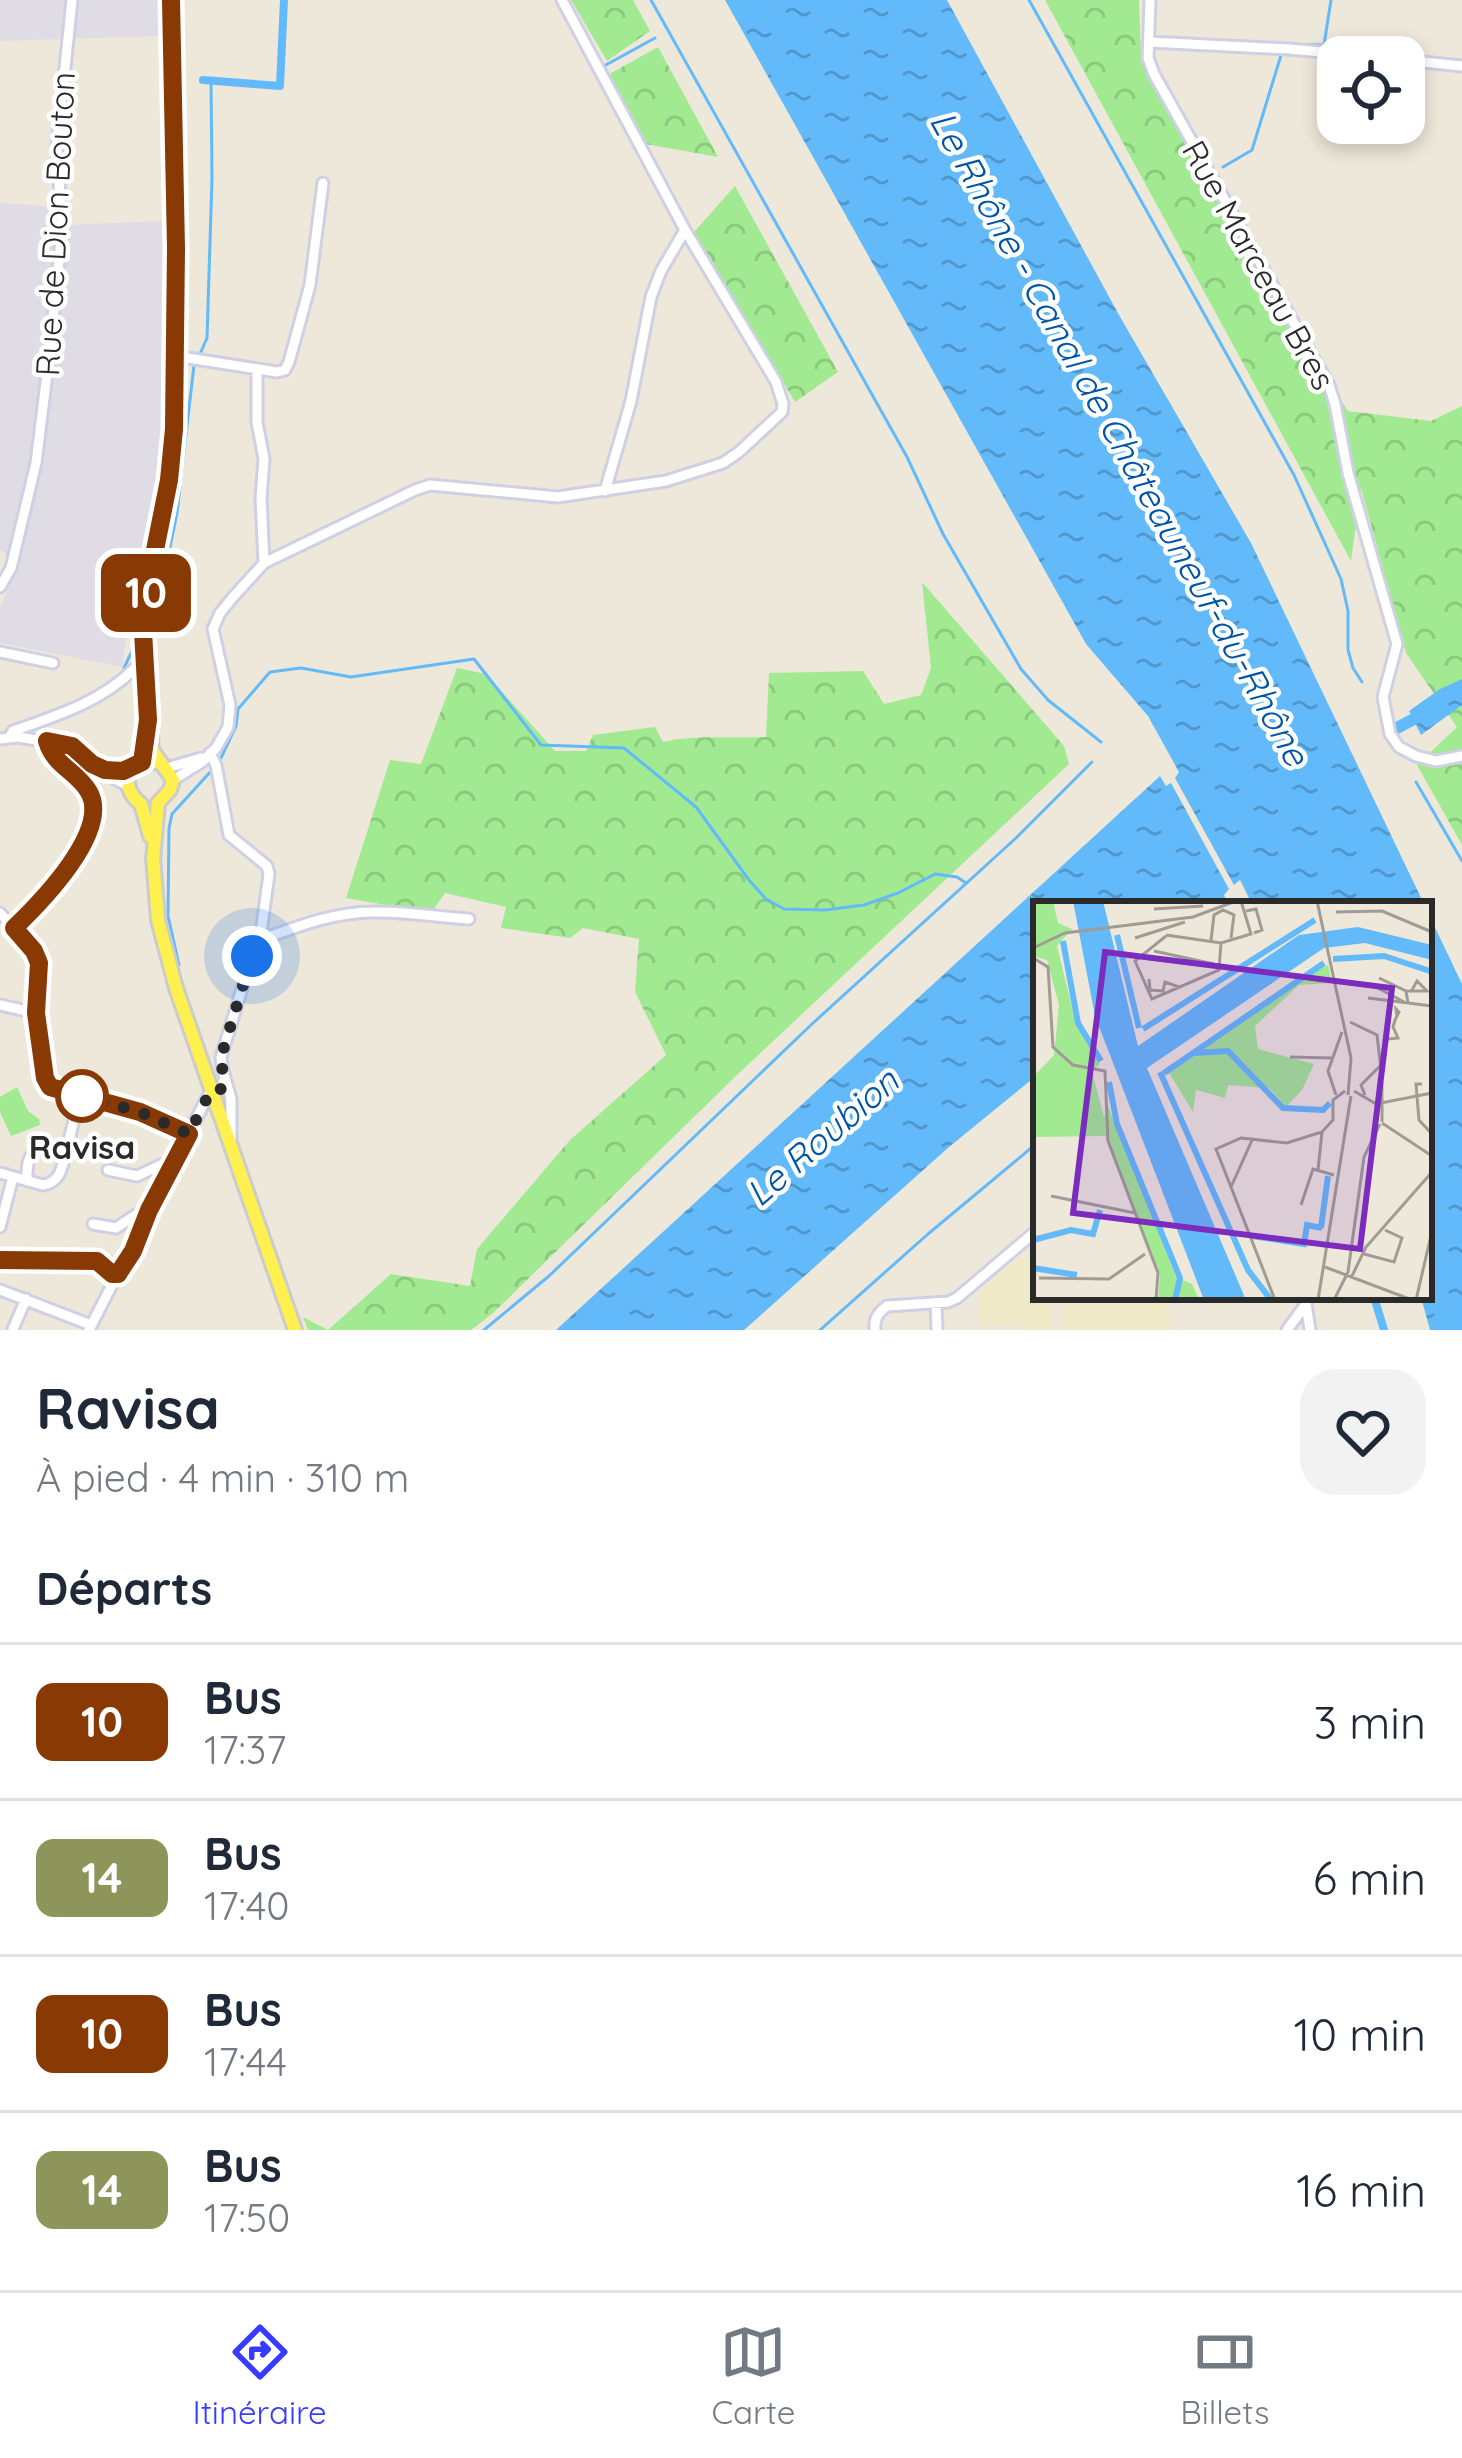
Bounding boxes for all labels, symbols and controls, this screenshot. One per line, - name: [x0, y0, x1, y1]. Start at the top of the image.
- map controls: [1317, 36, 1425, 144]
- button: locate: [1317, 36, 1425, 144]
- street label: Rue de Dion Bouton: [26, 71, 83, 377]
- water label: Le Rhône - Canal de Châteauneuf-du-Rhône: [921, 102, 1321, 774]
- street label: Rue Marceau Bres: [1174, 133, 1345, 396]
- line badge: 10: [92, 554, 200, 632]
- text: 10: [125, 566, 167, 619]
- inset map: [1033, 901, 1432, 1300]
- your location: [222, 926, 282, 986]
- water label: Le Roubion: [736, 1057, 908, 1215]
- marker: Ravisa: [57, 1071, 107, 1121]
- place label: Ravisa: [29, 1126, 135, 1167]
- button: heart: [1300, 1369, 1426, 1495]
- text: Ravisa: [36, 1372, 220, 1443]
- text: À pied · 4 min · 310 m: [36, 1453, 409, 1502]
- text: Départs: [36, 1560, 212, 1616]
- text: Bus: [204, 1669, 282, 1725]
- text: 3 min: [1313, 1694, 1426, 1750]
- text: 10: [81, 1695, 123, 1748]
- text: 17:37: [204, 1725, 286, 1774]
- text: Bus: [204, 1825, 282, 1881]
- text: 6 min: [1313, 1850, 1426, 1906]
- text: 14: [81, 1851, 123, 1904]
- text: 17:40: [204, 1881, 290, 1930]
- text: Bus: [204, 1981, 282, 2037]
- text: 10 min: [1294, 2006, 1426, 2062]
- text: 10: [81, 2007, 123, 2060]
- text: 17:44: [204, 2037, 287, 2086]
- text: Bus: [204, 2137, 282, 2193]
- text: 16 min: [1296, 2162, 1426, 2218]
- text: 14: [81, 2163, 123, 2216]
- text: 17:50: [204, 2193, 290, 2242]
- tab: Itinéraire: [192, 2319, 327, 2432]
- tab: Carte: [711, 2319, 795, 2432]
- tab: Billets: [1180, 2319, 1270, 2432]

